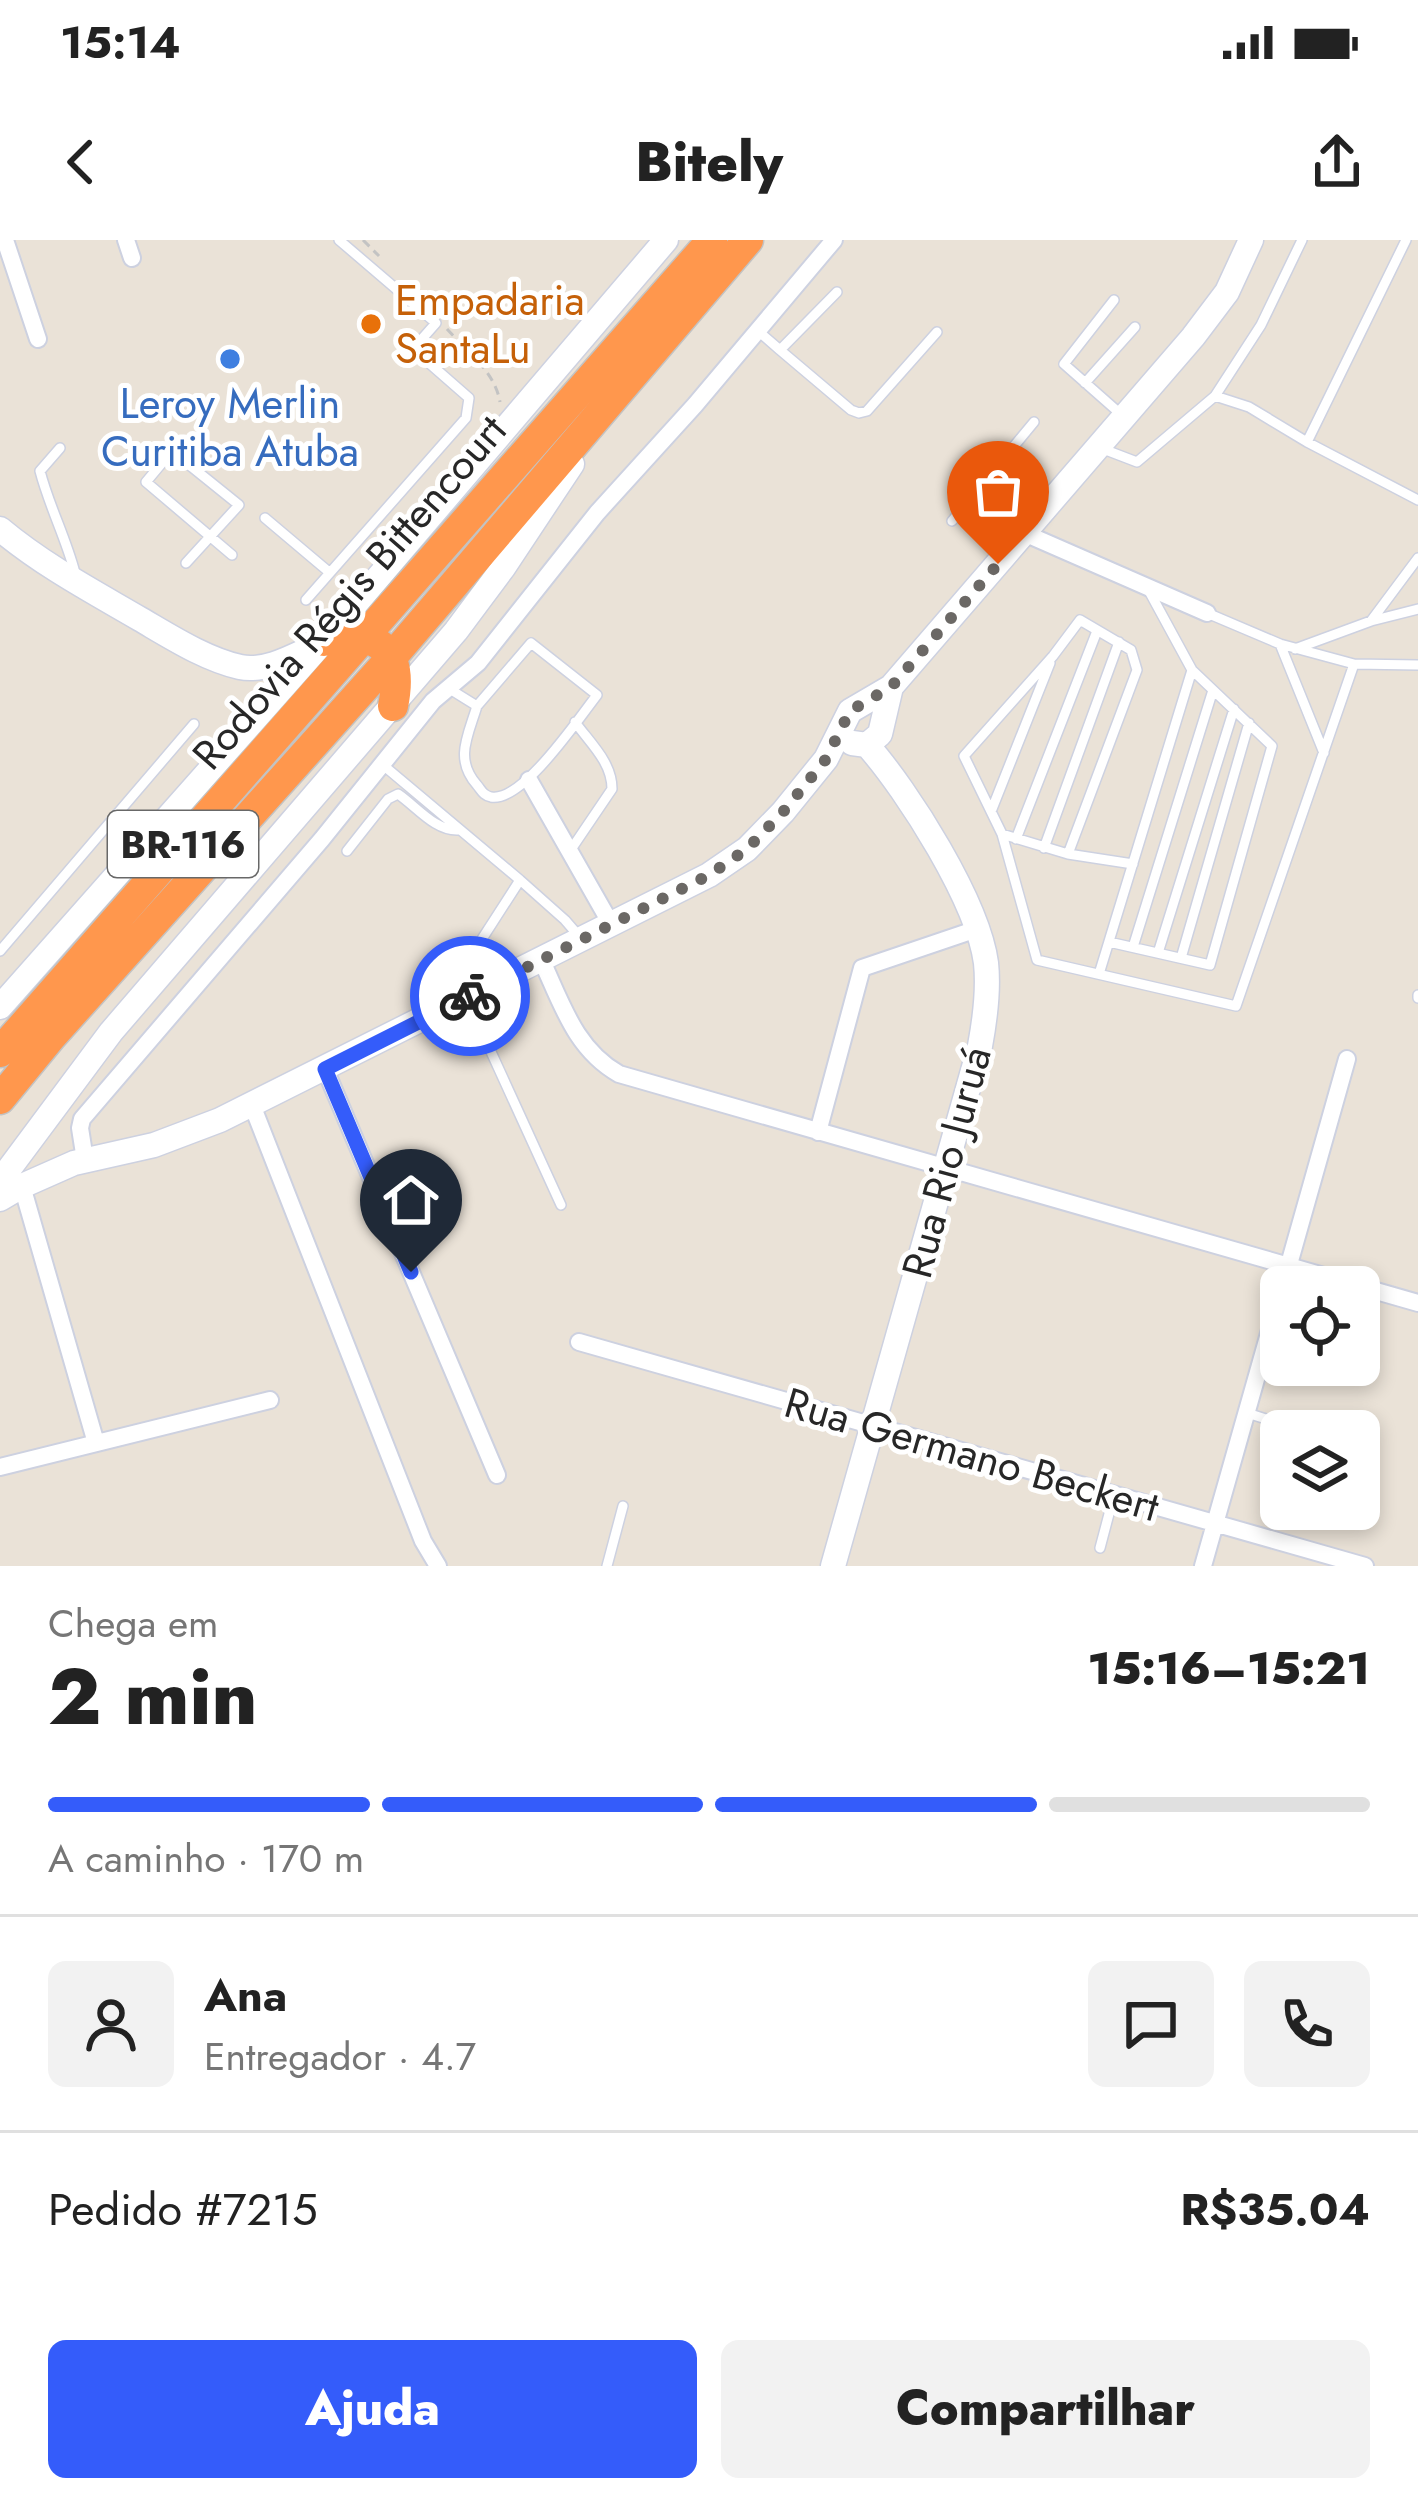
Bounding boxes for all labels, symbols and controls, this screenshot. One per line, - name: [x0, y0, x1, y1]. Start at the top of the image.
- text: 15:14: [60, 10, 181, 75]
- text: Bitely: [635, 123, 783, 201]
- icon: back: [48, 129, 114, 195]
- icon: share: [1304, 129, 1370, 195]
- place label: Empadaria SantaLu: [395, 270, 585, 379]
- marker: Empadaria SantaLu: [358, 311, 384, 337]
- marker: Leroy Merlin Curitiba Atuba: [217, 346, 243, 372]
- place label: Leroy Merlin Curitiba Atuba: [101, 373, 359, 482]
- street label: Rodovia Régis Bittencourt: [178, 402, 521, 783]
- pin: [947, 441, 1049, 564]
- icon: bag: [965, 459, 1031, 525]
- road number: BR-116: [108, 811, 258, 877]
- courier: [410, 936, 530, 1056]
- icon: bike: [437, 963, 503, 1029]
- street label: Rua Rio Juruá: [886, 1040, 1007, 1285]
- pin: [360, 1149, 462, 1272]
- icon: home: [378, 1167, 444, 1233]
- map controls: [1260, 1266, 1380, 1530]
- button: locate: [1260, 1266, 1380, 1386]
- street label: Rua Germano Beckert: [778, 1372, 1166, 1537]
- button: layers: [1260, 1410, 1380, 1530]
- text: Chega em: [48, 1595, 218, 1652]
- text: 15:16–15:21: [1087, 1636, 1370, 1701]
- text: 2 min: [48, 1641, 257, 1753]
- text: A caminho · 170 m: [48, 1830, 364, 1887]
- button: person: [48, 1961, 174, 2087]
- button: chat: [1088, 1961, 1214, 2087]
- button: phone: [1244, 1961, 1370, 2087]
- text: Ana: [204, 1963, 287, 2028]
- text: Entregador · 4.7: [204, 2028, 476, 2085]
- text: Pedido #7215: [48, 2177, 318, 2242]
- text: R$35.04: [1180, 2177, 1370, 2242]
- button: Ajuda: [48, 2340, 697, 2478]
- button: Compartilhar: [721, 2340, 1370, 2478]

